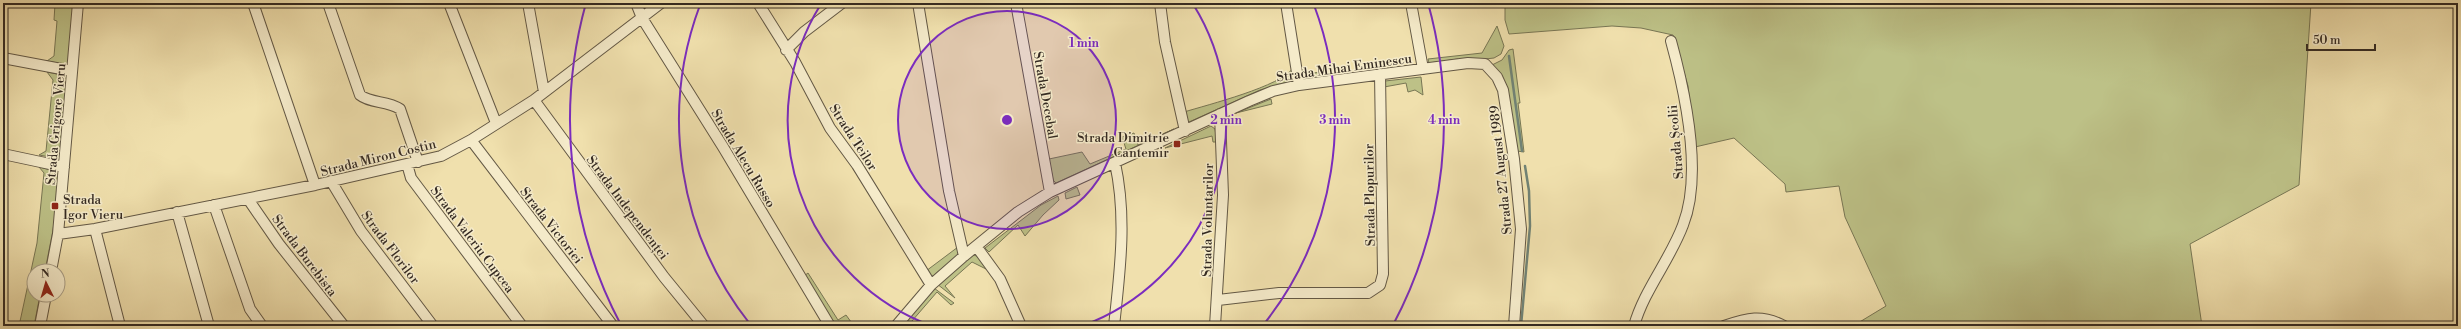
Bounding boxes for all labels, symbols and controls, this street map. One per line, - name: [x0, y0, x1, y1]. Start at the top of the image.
- scale bar: [2307, 26, 2375, 52]
- text: 50 m: [2313, 33, 2341, 48]
- text: 1 min: [1069, 36, 1100, 51]
- street label: Strada Decebal: [1029, 50, 1061, 140]
- street label: Strada Mihai Eminescu: [1275, 50, 1413, 85]
- street label: Strada Grigore Vieru: [43, 62, 69, 186]
- street label: Strada Teilor: [826, 101, 881, 174]
- street label: Strada 27 August 1989: [1486, 104, 1516, 235]
- street label: Strada Școlii: [1665, 104, 1687, 180]
- street label: Strada Alecu Russo: [707, 106, 779, 211]
- centre of rings: [1000, 113, 1014, 127]
- text: 2 min: [1210, 113, 1242, 128]
- text: 3 min: [1319, 113, 1351, 128]
- text: 4 min: [1428, 113, 1461, 128]
- place label: Strada Dimitrie Cantemir: [1077, 130, 1169, 161]
- street label: Strada Miron Costin: [319, 136, 438, 180]
- marker: Strada Dimitrie Cantemir: [1172, 139, 1182, 149]
- street label: Strada Plopurilor: [1361, 143, 1379, 246]
- street label: Strada Independenței: [583, 152, 672, 263]
- street label: Strada Voluntarilor: [1199, 163, 1217, 277]
- street label: Strada Valeriu Cupcea: [427, 183, 518, 297]
- street label: Strada Victoriei: [516, 184, 586, 267]
- place label: Strada Igor Vieru: [63, 192, 124, 223]
- marker: Strada Igor Vieru: [50, 201, 60, 211]
- street label: Strada Florilor: [357, 208, 423, 288]
- street label: Strada Burebista: [268, 212, 340, 300]
- north arrow: [26, 263, 66, 303]
- text: N: [40, 267, 50, 281]

